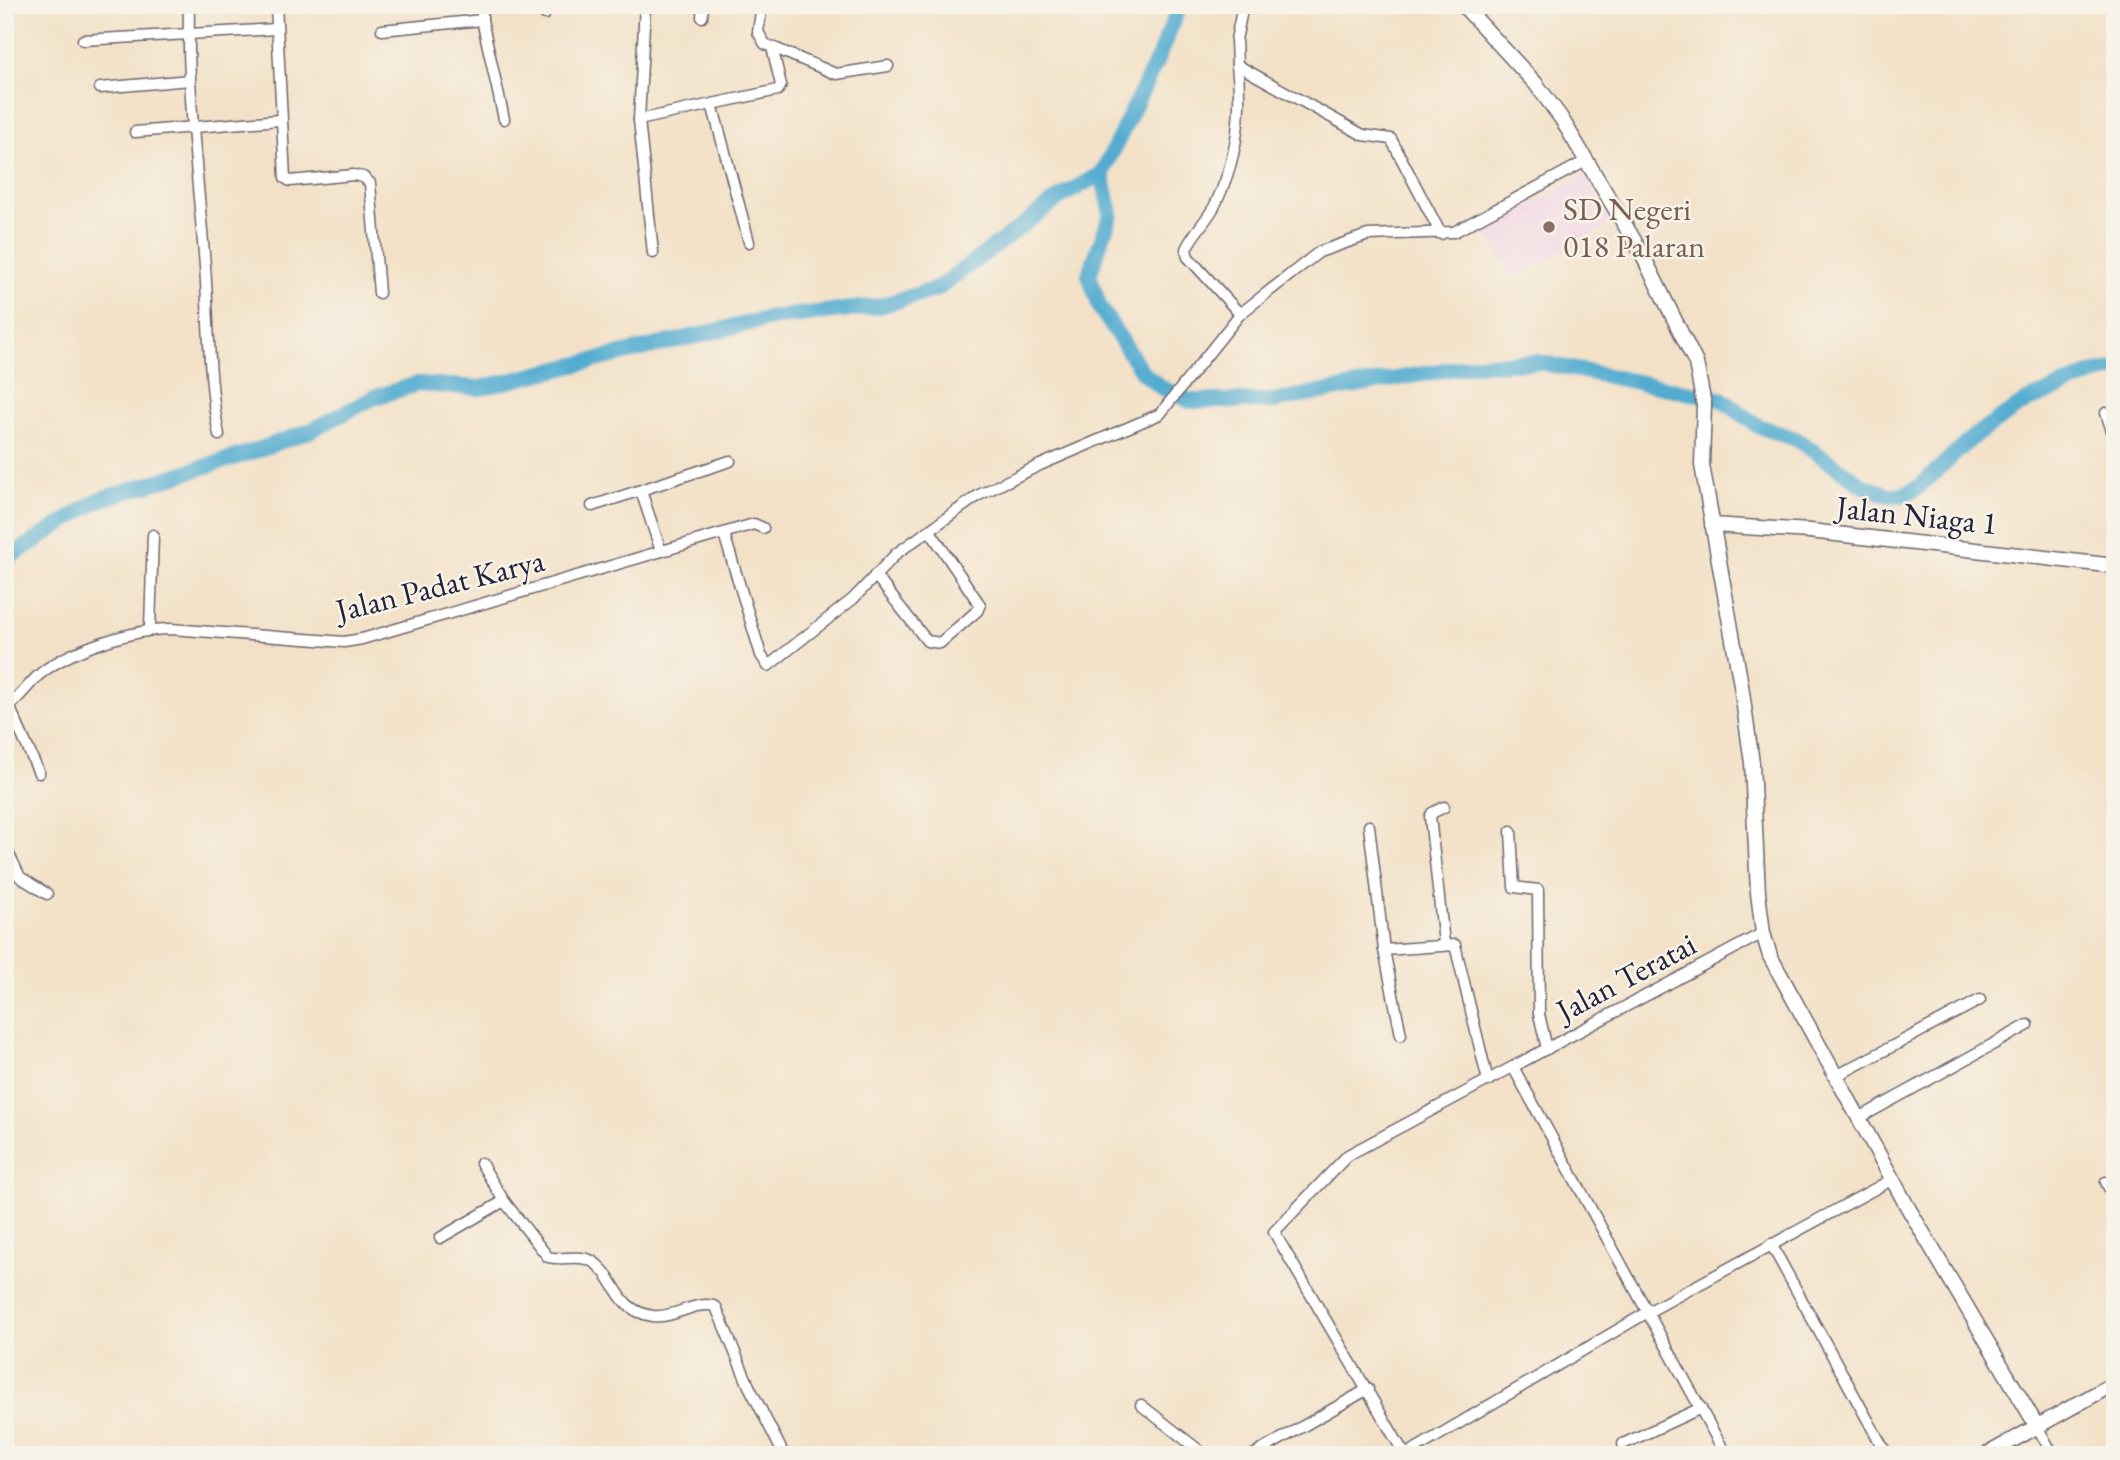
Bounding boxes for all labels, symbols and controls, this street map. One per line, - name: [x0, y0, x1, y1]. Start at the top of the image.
- place label: SD Negeri 018 Palaran: [1563, 188, 1705, 267]
- marker: SD Negeri 018 Palaran: [1541, 219, 1557, 235]
- street label: Jalan Niaga 1: [1831, 485, 2000, 544]
- street label: Jalan Padat Karya: [329, 539, 549, 632]
- street label: Jalan Teratai: [1546, 923, 1703, 1033]

